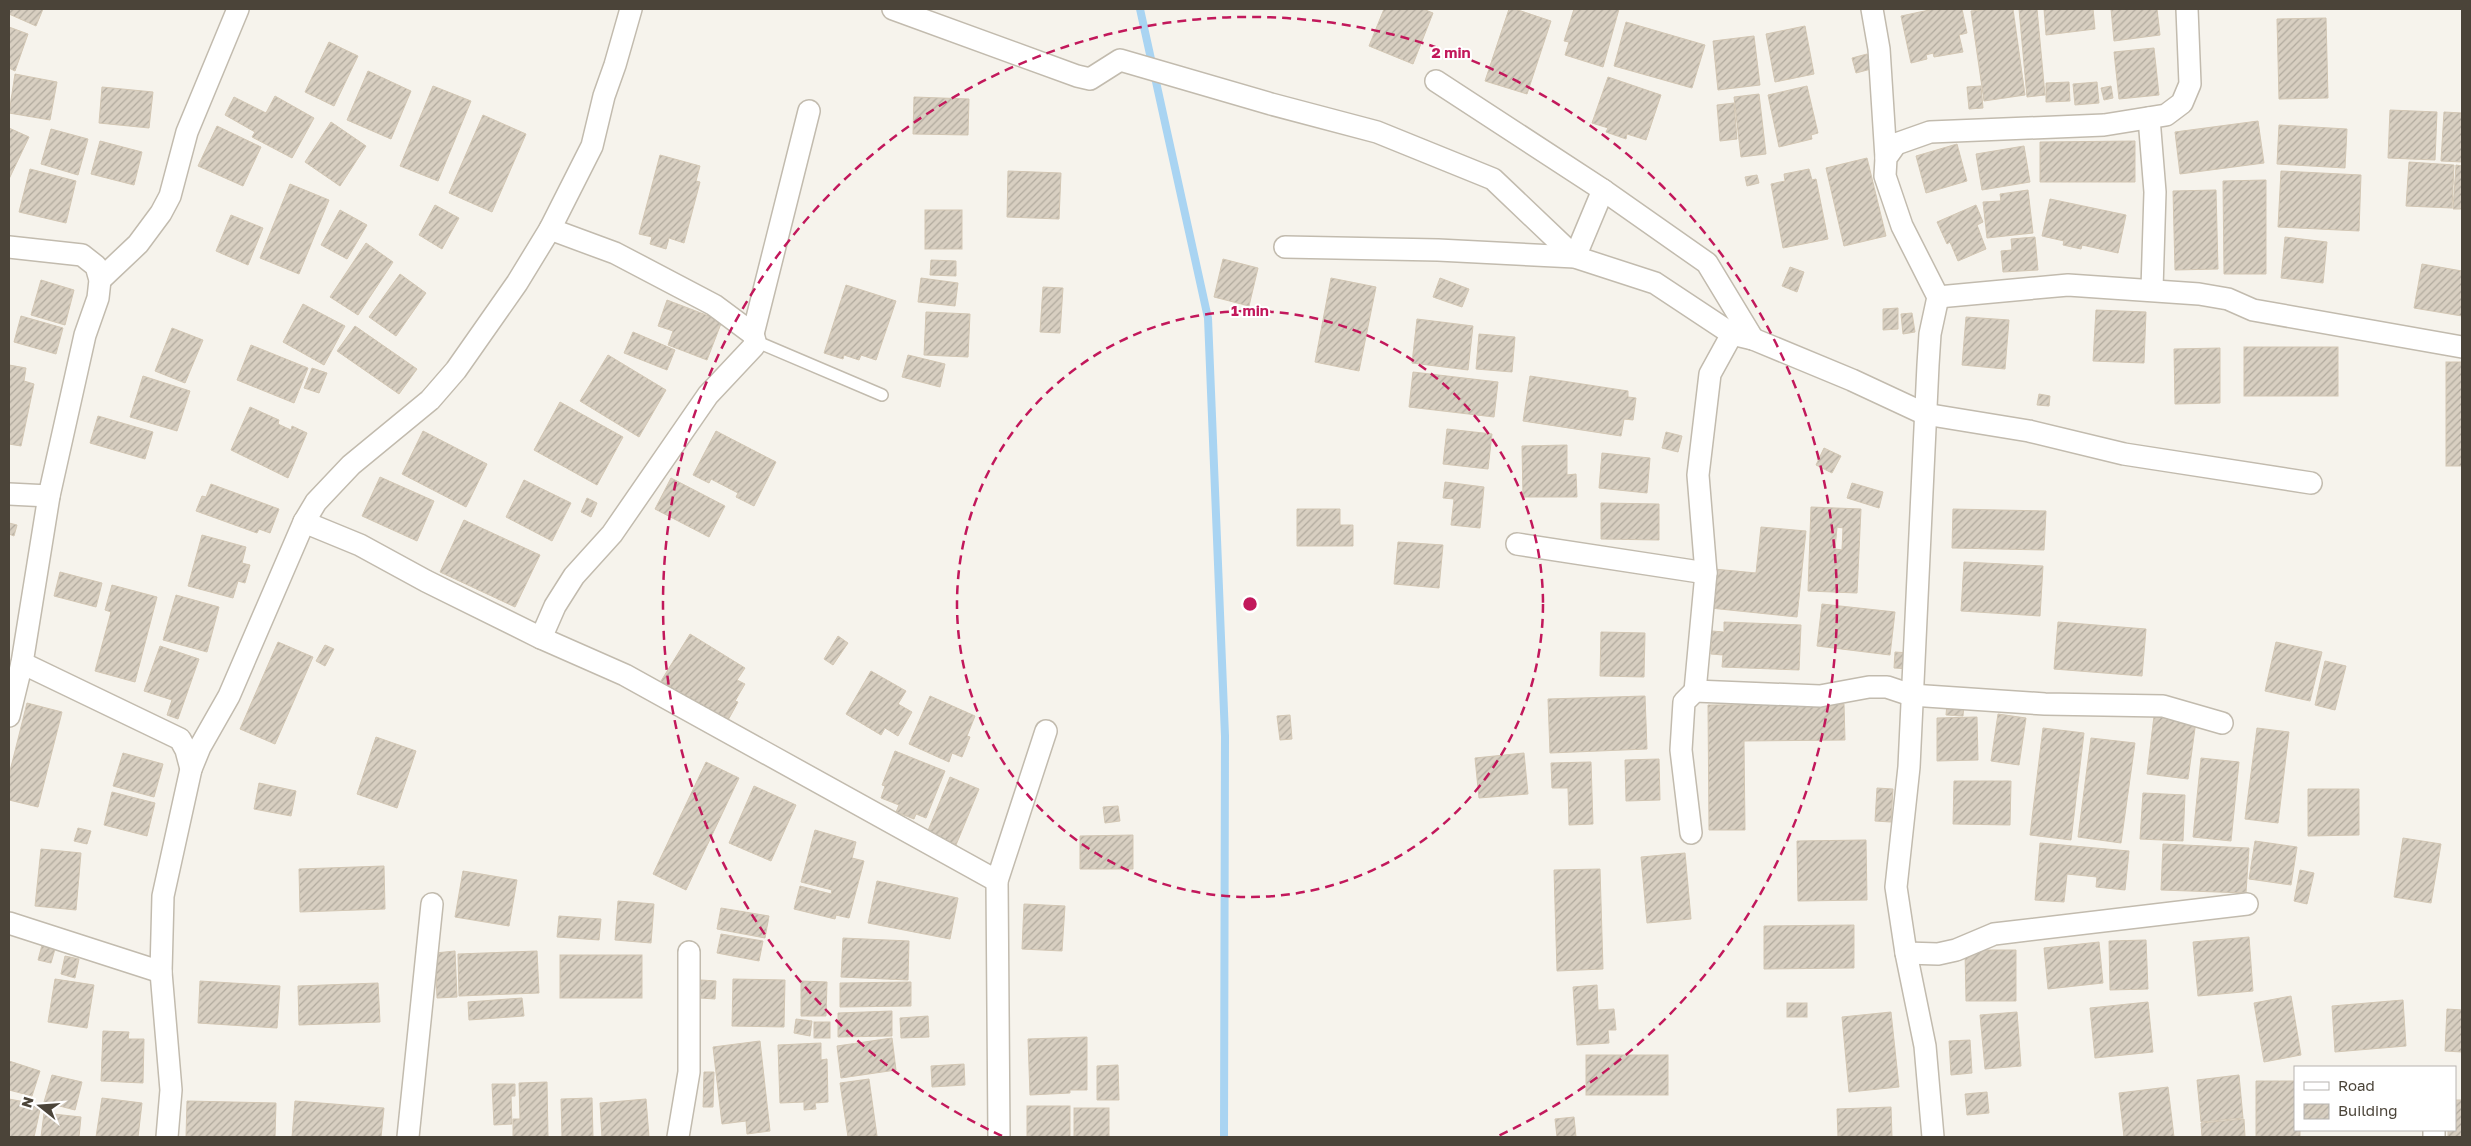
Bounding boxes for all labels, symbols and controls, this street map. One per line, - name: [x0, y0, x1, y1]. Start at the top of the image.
- text: 2 min: [1431, 43, 1471, 61]
- text: 1 min: [1231, 301, 1269, 319]
- centre of rings: [1241, 595, 1259, 613]
- legend: [2294, 1066, 2456, 1131]
- text: Road: [2338, 1076, 2375, 1094]
- north arrow: [15, 1081, 65, 1131]
- text: N: [17, 1094, 37, 1110]
- text: Building: [2338, 1101, 2398, 1119]

